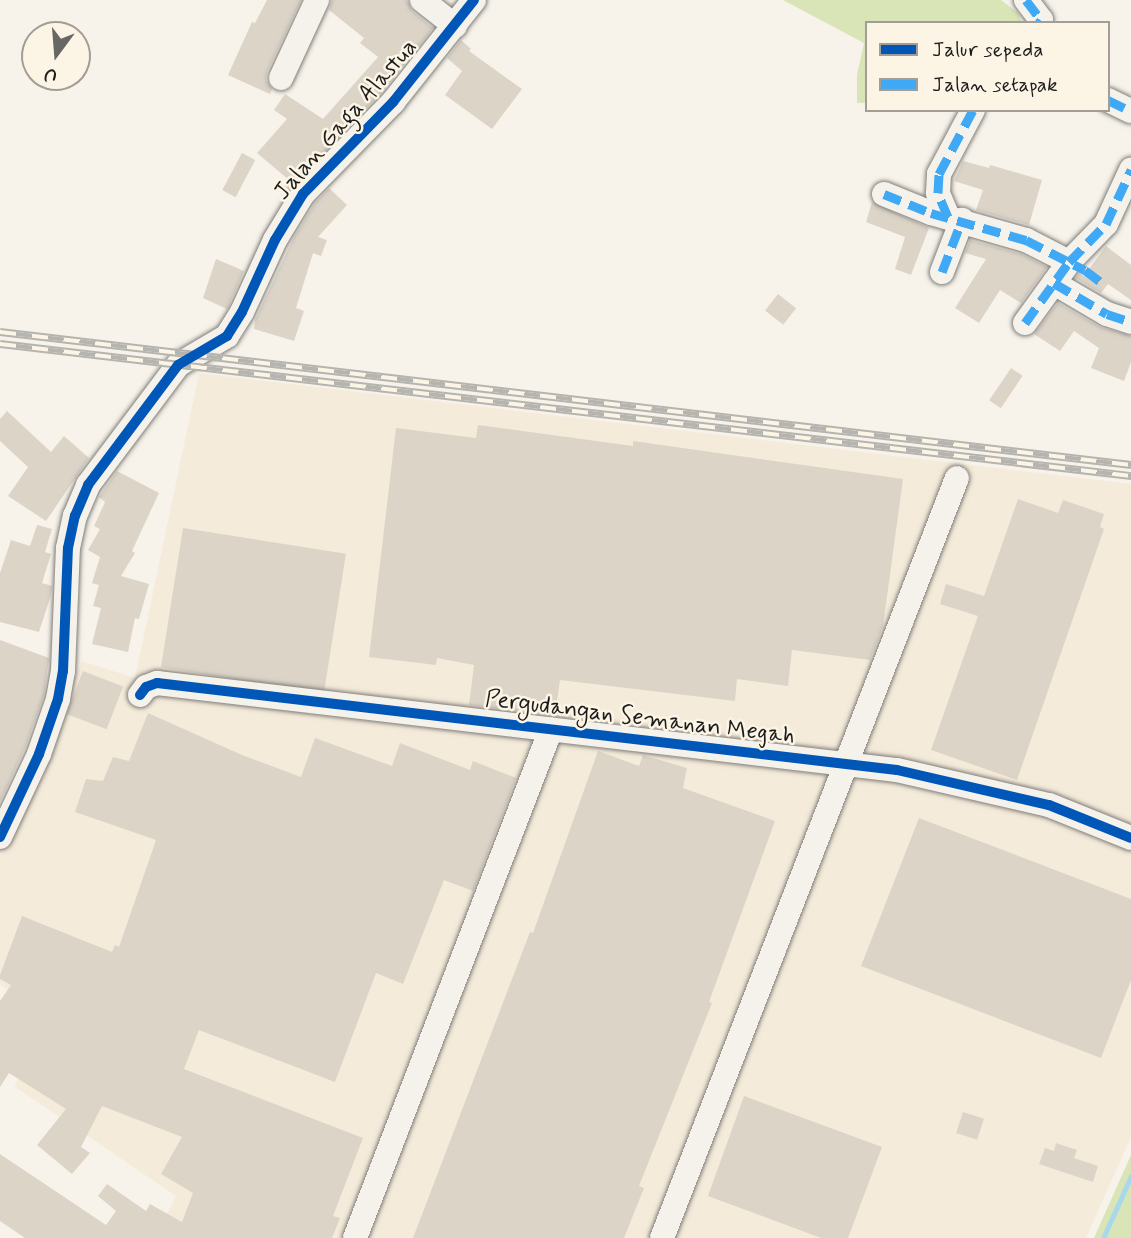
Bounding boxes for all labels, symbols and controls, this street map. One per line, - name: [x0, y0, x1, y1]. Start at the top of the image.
- north arrow: [21, 21, 91, 91]
- legend: [865, 21, 1110, 112]
- street label: Jalan Gaga Alastua: [270, 36, 422, 204]
- text: Jalur sepeda: [932, 36, 1043, 64]
- text: U: [41, 61, 60, 88]
- text: Jalan setapak: [932, 71, 1058, 99]
- street label: Pergudangan Semanan Megah: [483, 685, 797, 751]

